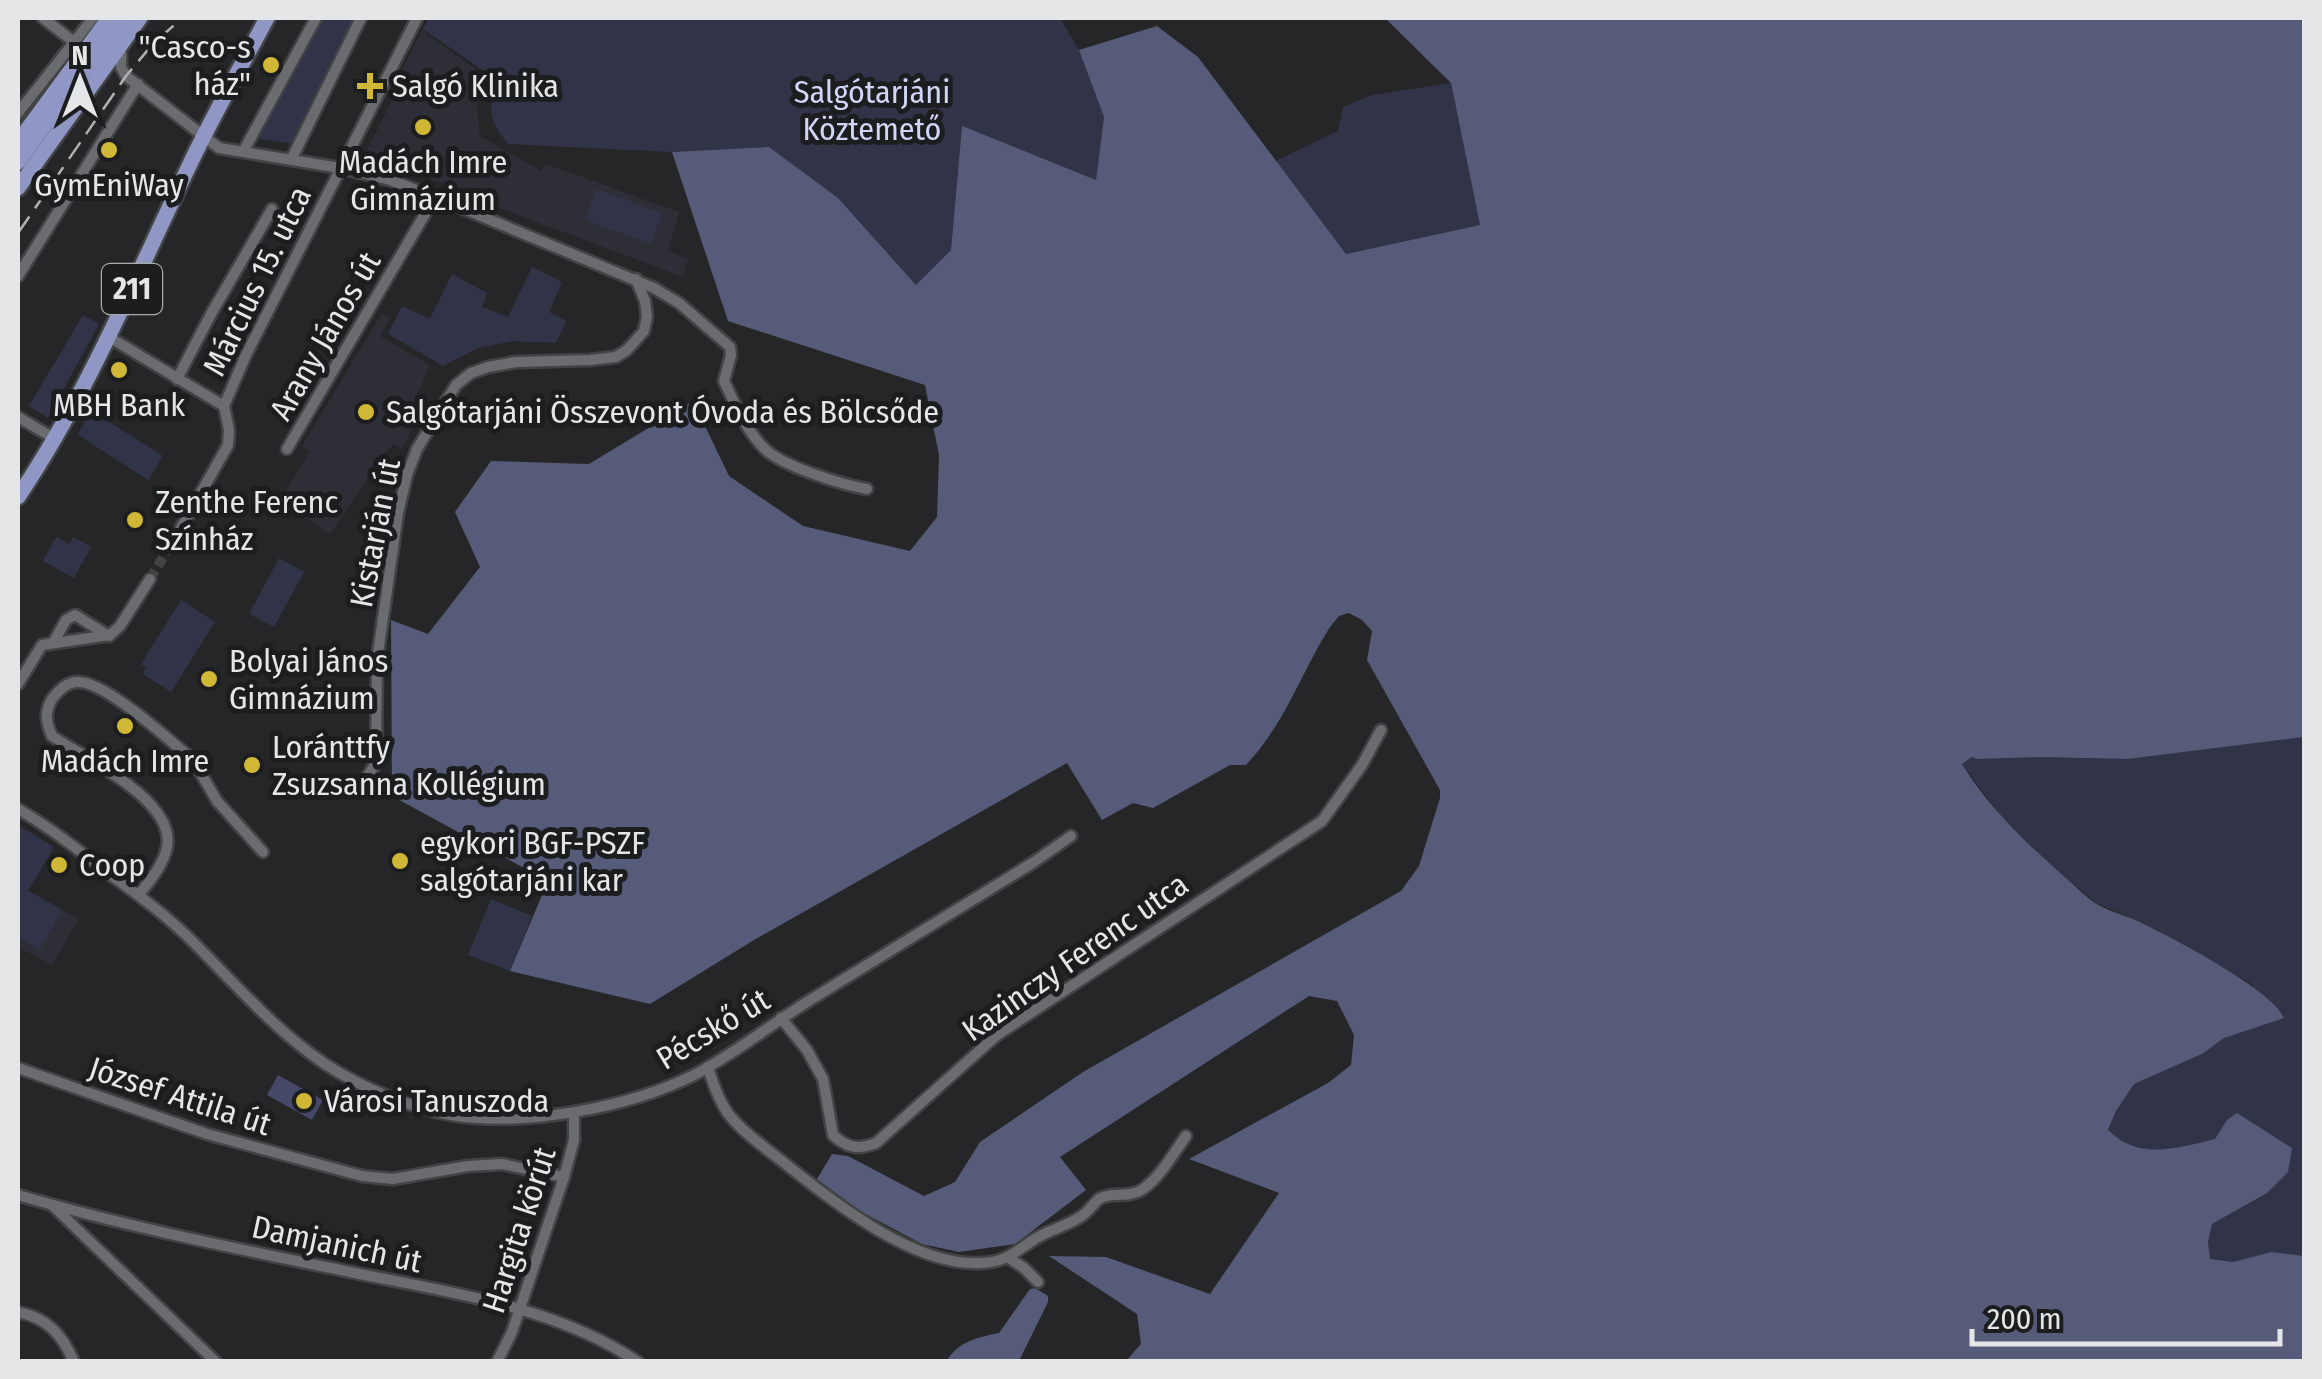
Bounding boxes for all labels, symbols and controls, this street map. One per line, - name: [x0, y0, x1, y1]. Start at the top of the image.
- place label: "Casco-s ház": [138, 28, 251, 103]
- north arrow: [30, 30, 130, 130]
- text: N: [72, 39, 88, 72]
- marker: "Casco-s ház": [260, 54, 282, 76]
- place label: Salgó Klinika: [392, 67, 559, 105]
- marker: Salgó Klinika: [357, 73, 383, 99]
- park label: Salgótarjáni Köztemető: [794, 73, 950, 148]
- marker: Madách Imre Gimnázium: [412, 116, 434, 138]
- marker: GymEniWay: [98, 139, 120, 161]
- place label: Madách Imre Gimnázium: [339, 143, 507, 218]
- place label: GymEniWay: [34, 166, 184, 204]
- street label: Március 15. utca: [195, 180, 319, 382]
- street label: Arany János út: [262, 245, 389, 427]
- road number: 211: [102, 264, 162, 314]
- marker: MBH Bank: [108, 359, 130, 381]
- place label: MBH Bank: [53, 386, 185, 424]
- place label: Salgótarjáni Összevont Óvoda és Bölcsőde: [386, 393, 939, 431]
- marker: Salgótarjáni Összevont Óvoda és Bölcsőde: [355, 401, 377, 423]
- street label: Kistarján út: [342, 455, 408, 611]
- place label: Zenthe Ferenc Színház: [155, 483, 338, 558]
- marker: Zenthe Ferenc Színház: [124, 509, 146, 531]
- place label: Bolyai János Gimnázium: [229, 642, 388, 717]
- marker: Bolyai János Gimnázium: [198, 668, 220, 690]
- marker: Madách Imre: [114, 715, 136, 737]
- place label: Loránttfy Zsuzsanna Kollégium: [272, 728, 546, 803]
- place label: Madách Imre: [41, 742, 209, 780]
- marker: Loránttfy Zsuzsanna Kollégium: [241, 754, 263, 776]
- place label: egykori BGF-PSZF salgótarjáni kar: [420, 824, 645, 899]
- place label: Coop: [79, 846, 145, 884]
- marker: egykori BGF-PSZF salgótarjáni kar: [389, 850, 411, 872]
- marker: Coop: [48, 854, 70, 876]
- street label: Kazinczy Ferenc utca: [955, 865, 1195, 1049]
- street label: Pécskő út: [650, 980, 777, 1078]
- street label: József Attila út: [84, 1049, 276, 1143]
- place label: Városi Tanuszoda: [324, 1082, 549, 1120]
- marker: Városi Tanuszoda: [293, 1090, 315, 1112]
- street label: Hargita körút: [474, 1142, 564, 1318]
- street label: Damjanich út: [249, 1207, 426, 1281]
- scale bar: [1972, 1284, 2280, 1346]
- text: 200 m: [1987, 1301, 2062, 1337]

